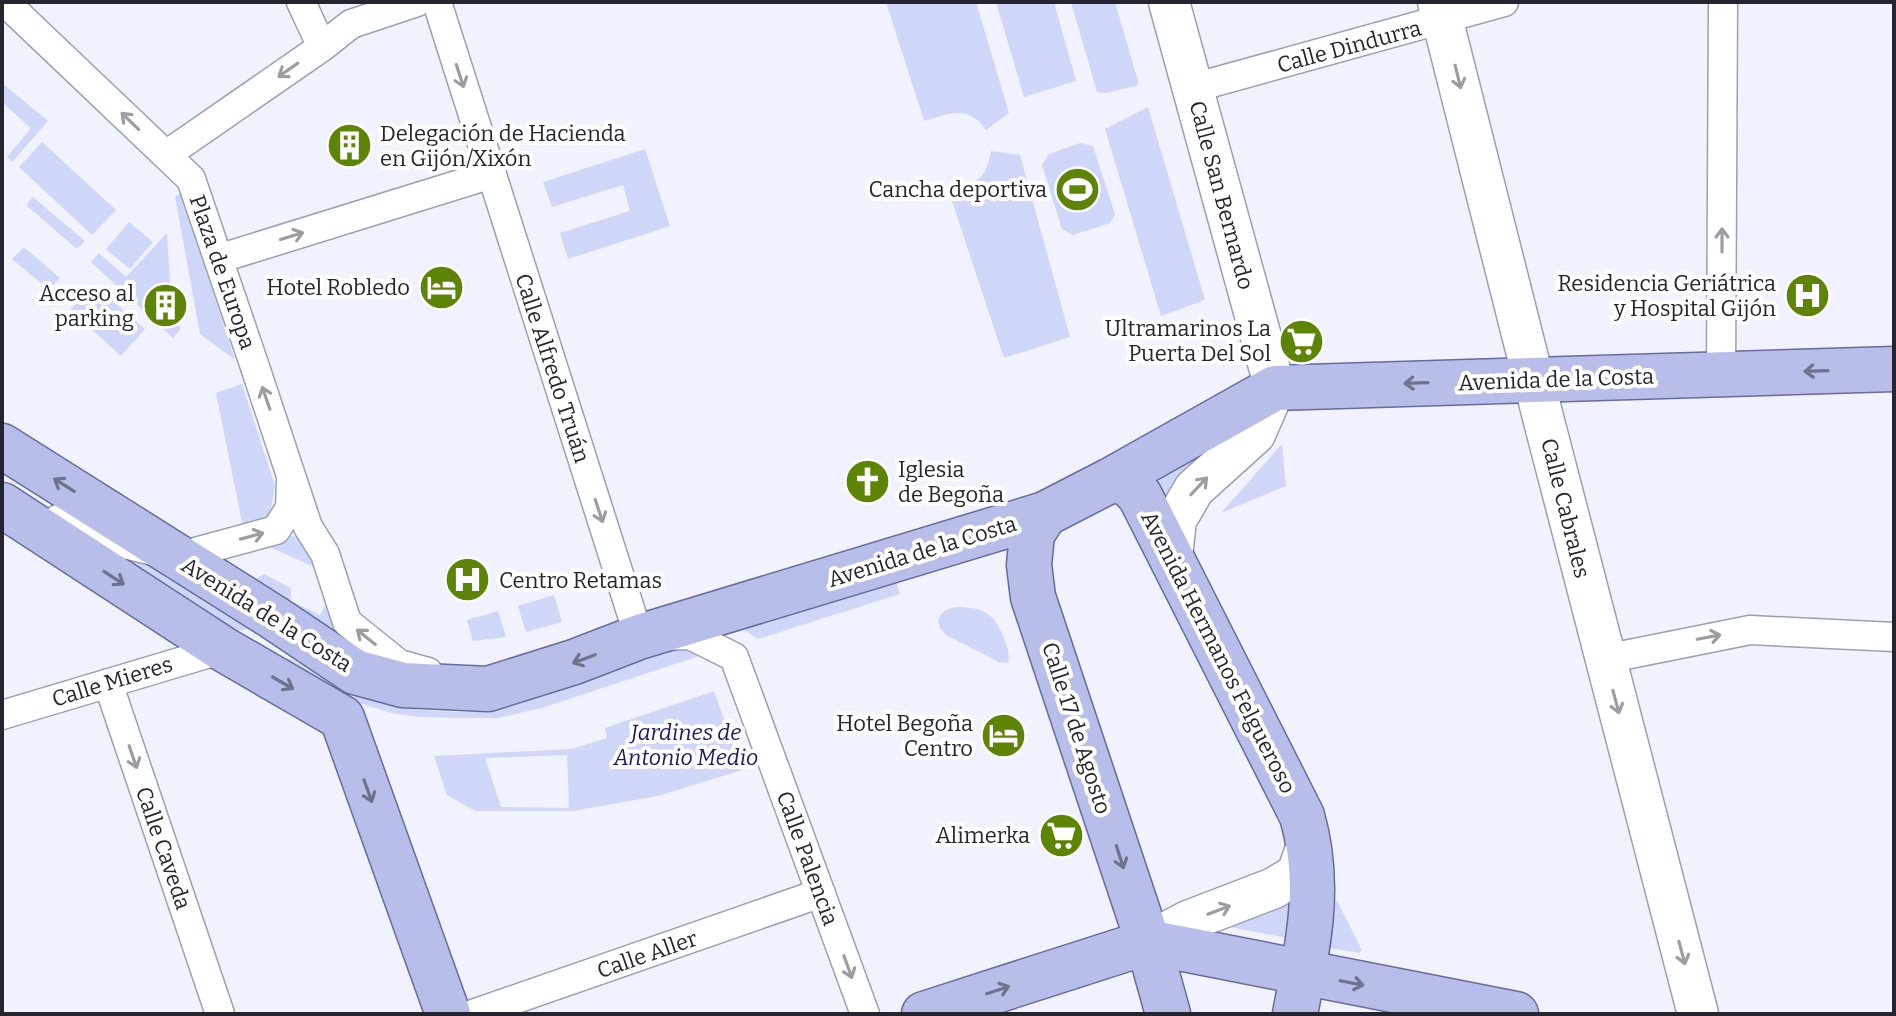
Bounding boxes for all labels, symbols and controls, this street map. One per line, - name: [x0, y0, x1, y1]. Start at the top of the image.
- street label: Calle Dindurra: [1274, 14, 1424, 79]
- one-way arrow: [278, 62, 300, 78]
- one-way arrow: [454, 64, 469, 89]
- one-way arrow: [1451, 64, 1466, 90]
- street label: Calle San Bernardo: [1183, 98, 1260, 292]
- one-way arrow: [120, 111, 140, 130]
- place label: Delegación de Hacienda en Gijón/Xixón: [380, 120, 626, 172]
- building icon: Delegación de Hacienda en Gijón/Xixón: [325, 122, 373, 170]
- sports icon: Cancha deportiva: [1054, 165, 1102, 213]
- place label: Cancha deportiva: [868, 176, 1047, 203]
- street label: Plaza de Europa: [183, 191, 262, 353]
- one-way arrow: [1714, 227, 1730, 254]
- one-way arrow: [279, 228, 305, 243]
- hotel icon: Hotel Robledo: [417, 263, 465, 311]
- street label: Calle Alfredo Truán: [509, 270, 596, 466]
- place label: Residencia Geriátrica y Hospital Gijón: [1557, 270, 1776, 322]
- hospital icon: Residencia Geriátrica y Hospital Gijón: [1783, 272, 1831, 320]
- place label: Hotel Robledo: [266, 274, 410, 301]
- place label: Acceso al parking: [39, 280, 134, 332]
- building icon: Acceso al parking: [141, 282, 189, 330]
- place label: Ultramarinos La Puerta Del Sol: [1105, 315, 1271, 367]
- supermarket icon: Ultramarinos La Puerta Del Sol: [1278, 317, 1326, 365]
- street label: Avenida de la Costa: [1458, 363, 1654, 396]
- one-way arrow: [1803, 364, 1830, 379]
- one-way arrow: [1403, 376, 1430, 391]
- one-way arrow: [257, 386, 272, 411]
- street label: Calle Cabrales: [1535, 435, 1596, 581]
- place label: Iglesia de Begoña: [898, 456, 1004, 508]
- church icon: Iglesia de Begoña: [843, 458, 891, 506]
- one-way arrow: [1190, 476, 1209, 496]
- one-way arrow: [53, 477, 76, 493]
- one-way arrow: [592, 497, 607, 523]
- street label: Avenida Hermanos Felgueroso: [1135, 507, 1302, 798]
- street label: Avenida de la Costa: [825, 510, 1020, 593]
- one-way arrow: [239, 528, 265, 543]
- street label: Avenida de la Costa: [177, 551, 357, 678]
- hospital icon: Centro Retamas: [444, 556, 492, 604]
- place label: Centro Retamas: [499, 567, 662, 594]
- one-way arrow: [102, 571, 125, 587]
- one-way arrow: [356, 629, 377, 646]
- one-way arrow: [1696, 629, 1721, 644]
- street label: Calle 17 de Agosto: [1036, 639, 1117, 817]
- street label: Calle Mieres: [49, 650, 176, 713]
- one-way arrow: [572, 653, 597, 667]
- one-way arrow: [270, 676, 294, 691]
- one-way arrow: [1610, 688, 1625, 714]
- place label: Hotel Begoña Centro: [836, 710, 973, 762]
- hotel icon: Hotel Begoña Centro: [980, 712, 1028, 760]
- park label: Jardines de Antonio Medio: [613, 719, 758, 771]
- one-way arrow: [126, 743, 141, 769]
- one-way arrow: [362, 779, 376, 803]
- street label: Calle Caveda: [130, 783, 197, 913]
- street label: Calle Palencia: [771, 787, 844, 929]
- supermarket icon: Alimerka: [1037, 811, 1085, 859]
- place label: Alimerka: [936, 822, 1030, 849]
- one-way arrow: [1113, 844, 1128, 870]
- one-way arrow: [1206, 901, 1231, 916]
- street label: Calle Aller: [593, 925, 701, 984]
- one-way arrow: [1675, 940, 1690, 966]
- one-way arrow: [842, 954, 856, 979]
- one-way arrow: [1338, 976, 1364, 991]
- one-way arrow: [986, 982, 1011, 997]

